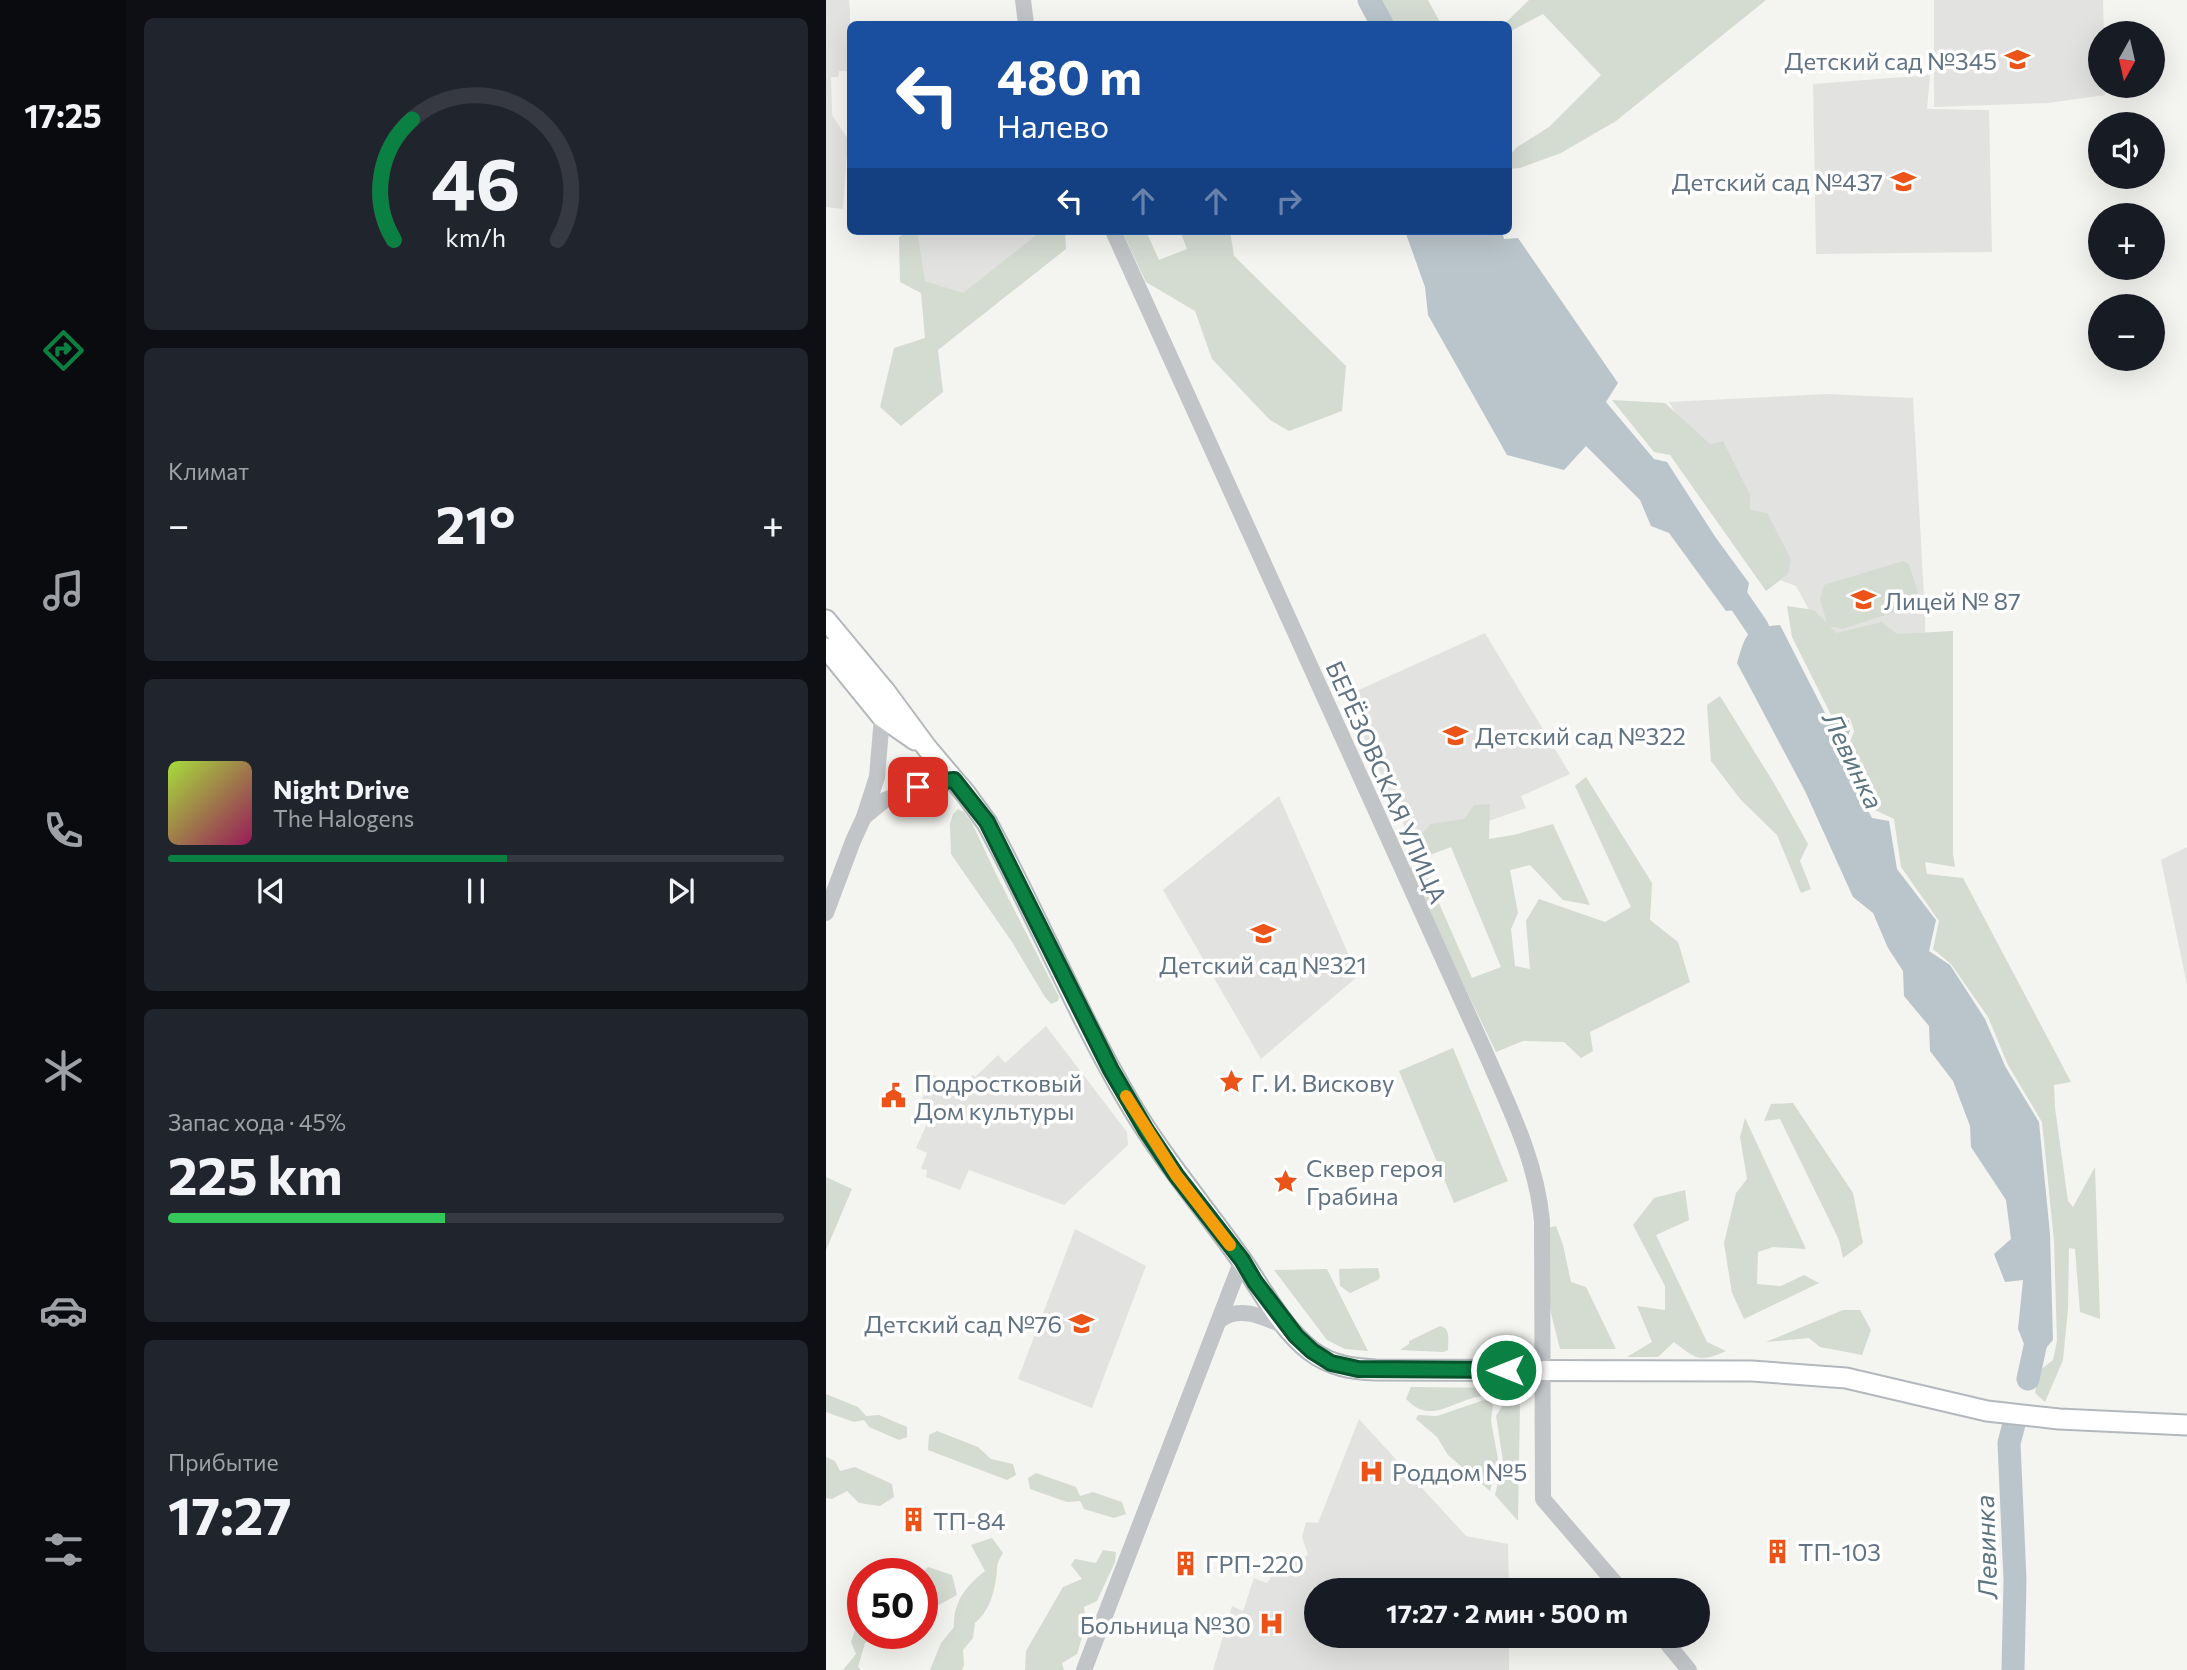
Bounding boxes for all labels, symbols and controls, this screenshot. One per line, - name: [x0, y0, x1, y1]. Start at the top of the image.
- north arrow: [2088, 21, 2165, 98]
- map controls: [2088, 21, 2165, 371]
- text: 480 m: [997, 45, 1142, 105]
- place label: Детский сад №345: [1785, 46, 1997, 75]
- school or university icon: Детский сад №345: [2003, 46, 2031, 74]
- icon: left: [882, 49, 973, 140]
- text: 17:25: [24, 95, 102, 135]
- text: Налево: [997, 105, 1109, 145]
- button: sound: [2088, 112, 2165, 189]
- text: 46: [431, 137, 521, 226]
- place label: Детский сад №437: [1672, 167, 1883, 196]
- school or university icon: Детский сад №437: [1889, 167, 1917, 195]
- icon: left: [1051, 182, 1089, 220]
- icon: ahead: [1124, 182, 1162, 220]
- icon: ahead: [1197, 182, 1235, 220]
- icon: right: [1270, 182, 1308, 220]
- button: +: [2088, 203, 2165, 280]
- text: km/h: [446, 222, 506, 252]
- button: −: [2088, 294, 2165, 371]
- icon: directions: [39, 326, 88, 375]
- text: Климат: [168, 457, 249, 485]
- text: 21°: [436, 491, 515, 555]
- text: −: [168, 500, 190, 547]
- text: +: [762, 500, 784, 547]
- icon: music: [39, 566, 88, 615]
- school or university icon: Лицей № 87: [1850, 586, 1878, 614]
- place label: Лицей № 87: [1884, 586, 2021, 615]
- street label: БЕРЁЗОВСКАЯ УЛИЦА: [1320, 656, 1454, 908]
- water label: Левинка: [1817, 706, 1891, 814]
- school or university icon: Детский сад №322: [1441, 721, 1469, 749]
- place label: Детский сад №322: [1475, 721, 1686, 750]
- pin: [888, 757, 948, 817]
- icon: arrive: [899, 768, 937, 806]
- text: Night Drive: [273, 773, 409, 804]
- text: The Halogens: [273, 804, 414, 832]
- icon: phone: [39, 806, 88, 855]
- icon: previous: [252, 872, 290, 910]
- icon: pause: [457, 872, 495, 910]
- icon: next: [662, 872, 700, 910]
- school or university icon: Детский сад №321: [1249, 919, 1277, 947]
- place label: Детский сад №321: [1159, 950, 1367, 979]
- icon: climate: [39, 1046, 88, 1095]
- place label: Подростковый Дом культуры: [914, 1068, 1082, 1125]
- place icon: Г. И. Вискову: [1217, 1068, 1245, 1096]
- place label: Г. И. Вискову: [1251, 1068, 1394, 1097]
- public building icon: Подростковый Дом культуры: [880, 1082, 908, 1110]
- text: Запас хода · 45%: [168, 1108, 346, 1136]
- text: 225 km: [168, 1142, 343, 1206]
- place label: Сквер героя Грабина: [1306, 1153, 1443, 1210]
- place icon: Сквер героя Грабина: [1272, 1167, 1300, 1195]
- icon: car: [39, 1286, 88, 1335]
- place label: Детский сад №76: [864, 1309, 1062, 1338]
- school or university icon: Детский сад №76: [1068, 1309, 1096, 1337]
- position arrow: [1469, 1333, 1543, 1407]
- text: Прибытие: [168, 1448, 279, 1476]
- hospital icon: Роддом №5: [1358, 1457, 1386, 1485]
- place label: Роддом №5: [1392, 1457, 1527, 1486]
- text: 17:27: [168, 1482, 292, 1546]
- water label: Левинка: [1968, 1494, 2002, 1601]
- building icon: ТП-84: [899, 1506, 927, 1534]
- place label: ТП-84: [933, 1506, 1005, 1535]
- icon: filters: [39, 1525, 88, 1574]
- building icon: ТП-103: [1764, 1537, 1792, 1565]
- place label: ТП-103: [1798, 1537, 1881, 1566]
- building icon: ГРП-220: [1171, 1549, 1199, 1577]
- place label: ГРП-220: [1205, 1549, 1304, 1578]
- speed limit sign: 50: [847, 1558, 938, 1649]
- text: 17:27 · 2 мин · 500 m: [1386, 1597, 1628, 1628]
- place label: Больница №30: [1080, 1610, 1251, 1639]
- hospital icon: Больница №30: [1257, 1610, 1285, 1638]

